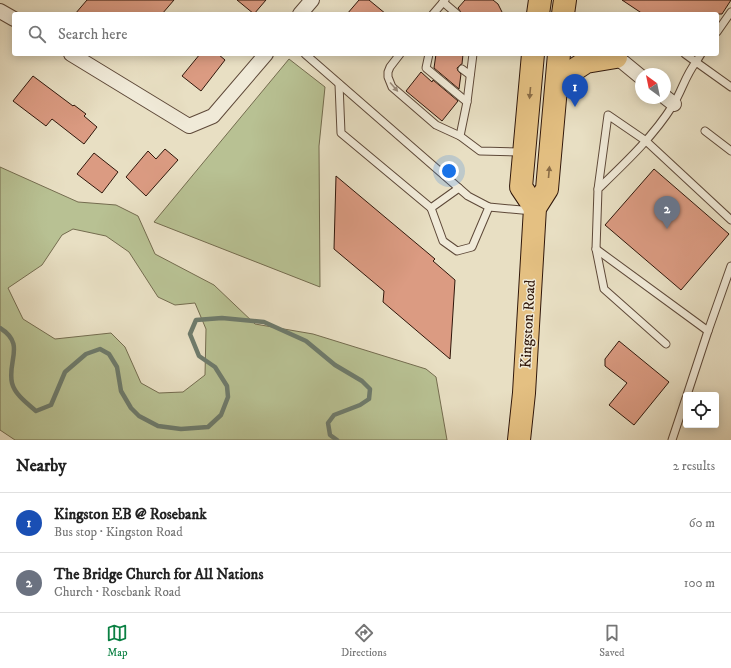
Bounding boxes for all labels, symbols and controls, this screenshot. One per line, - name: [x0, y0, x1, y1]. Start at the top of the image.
- search box: [12, 12, 719, 56]
- icon: search: [26, 23, 48, 45]
- text: Search here: [58, 25, 127, 44]
- north arrow: [635, 68, 671, 104]
- pin: 1: [562, 74, 588, 107]
- one-way arrow: [389, 82, 398, 92]
- one-way arrow: [527, 87, 533, 99]
- your location: [439, 161, 459, 181]
- one-way arrow: [545, 166, 552, 179]
- pin: 2: [654, 196, 680, 229]
- street label: Kingston Road: [516, 279, 540, 369]
- map controls: [683, 392, 719, 428]
- button: locate: [683, 392, 719, 428]
- text: Nearby: [16, 455, 66, 477]
- text: 2 results: [673, 458, 715, 474]
- text: Kingston EB @ Rosebank: [54, 505, 207, 524]
- text: 1: [27, 515, 31, 531]
- text: 60 m: [689, 515, 715, 531]
- text: Bus stop · Kingston Road: [54, 524, 183, 540]
- text: The Bridge Church for All Nations: [54, 565, 263, 584]
- text: 2: [26, 575, 32, 591]
- text: 100 m: [684, 575, 715, 591]
- text: Church · Rosebank Road: [54, 584, 181, 600]
- tab: Map: [106, 622, 128, 660]
- tab: Directions: [341, 622, 387, 660]
- tab: Saved: [599, 622, 625, 660]

